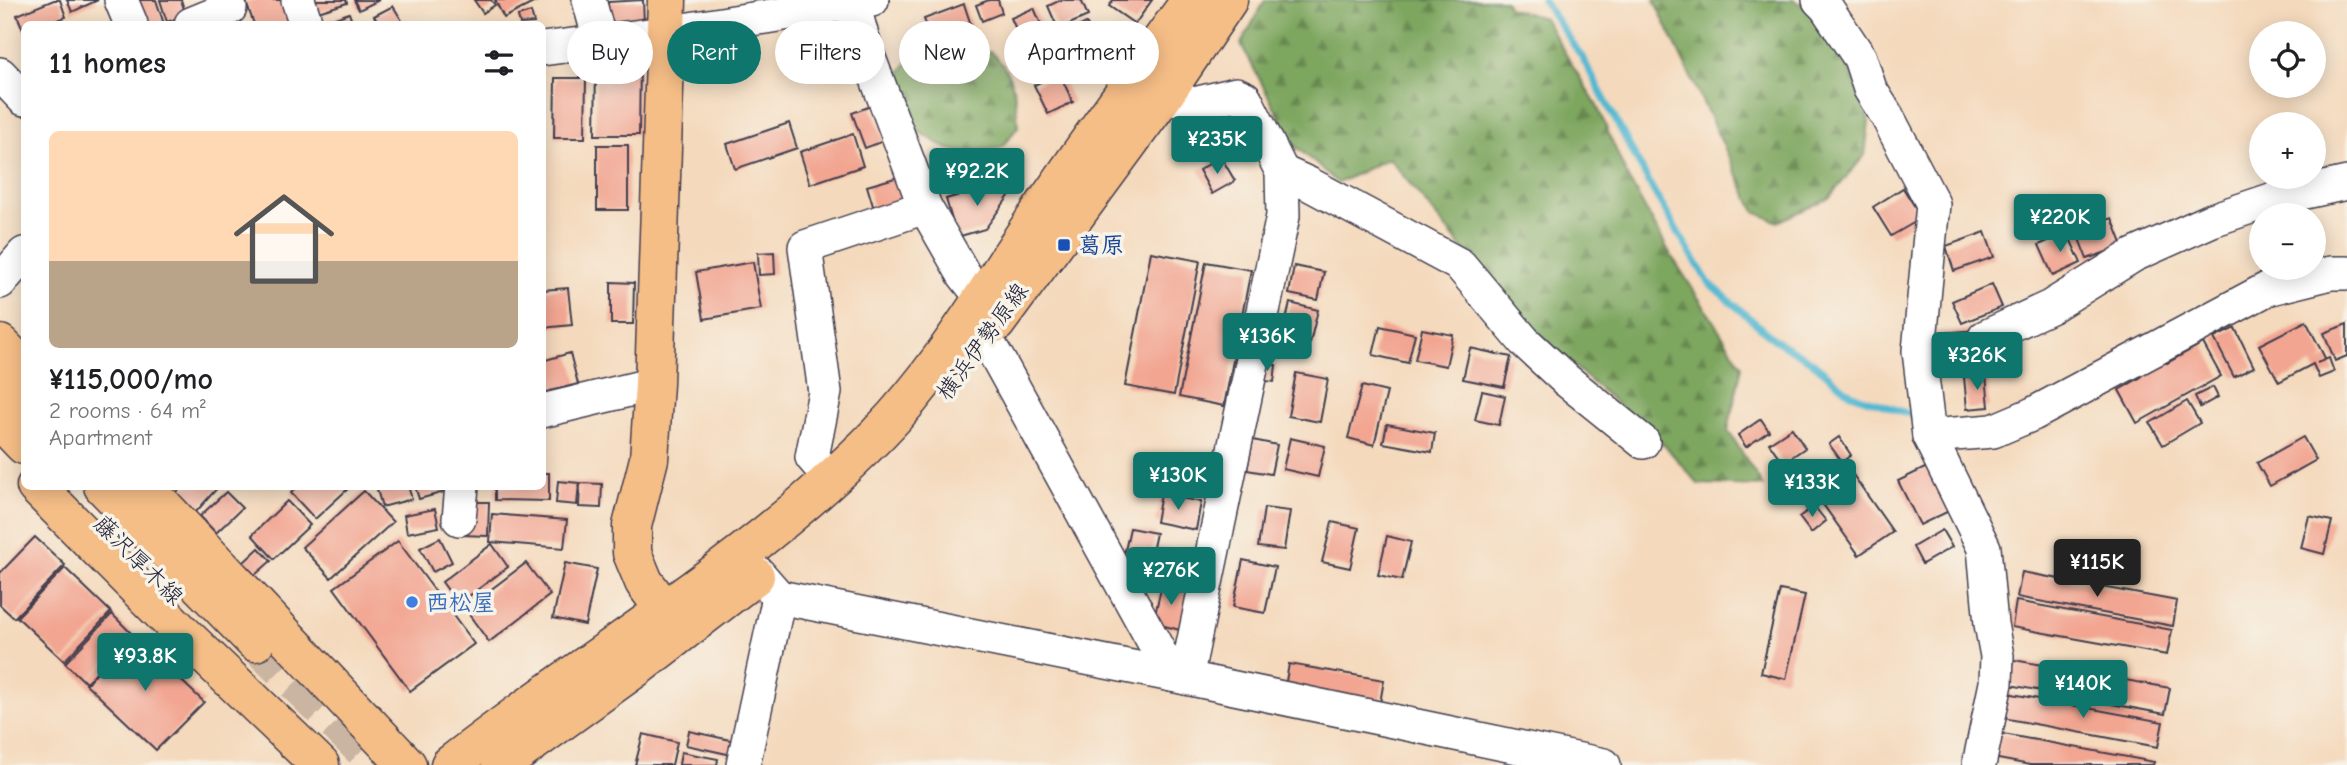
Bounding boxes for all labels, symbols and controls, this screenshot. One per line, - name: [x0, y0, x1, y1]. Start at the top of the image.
- chip: Buy: [567, 21, 653, 84]
- chip: Rent: [667, 21, 761, 84]
- chip: Filters: [775, 21, 885, 84]
- chip: New: [899, 21, 990, 84]
- chip: Apartment: [1004, 21, 1159, 84]
- map controls: [2249, 21, 2326, 280]
- button: locate: [2249, 21, 2326, 98]
- icon: filters: [480, 44, 518, 82]
- text: 11 homes: [49, 46, 166, 81]
- button: +: [2249, 112, 2326, 189]
- pin: ¥235K: [1168, 116, 1266, 176]
- text: ¥235K: [1187, 125, 1247, 152]
- pin: ¥92.2K: [920, 148, 1034, 208]
- text: ¥92.2K: [945, 157, 1009, 184]
- icon: home: [221, 176, 347, 302]
- pin: ¥220K: [2011, 194, 2109, 254]
- text: ¥220K: [2030, 203, 2090, 230]
- button: −: [2249, 203, 2326, 280]
- place label: 葛原: [1078, 232, 1124, 259]
- marker: 葛原: [1056, 237, 1072, 253]
- street label: 横浜伊勢原線: [931, 278, 1034, 405]
- pin: ¥136K: [1218, 314, 1316, 373]
- text: ¥136K: [1239, 322, 1295, 349]
- pin: ¥326K: [1928, 332, 2026, 392]
- text: ¥326K: [1947, 341, 2007, 368]
- text: ¥115,000/mo: [49, 362, 213, 397]
- text: 2 rooms · 64 m²: [49, 397, 206, 424]
- text: Apartment: [49, 424, 152, 451]
- pin: ¥130K: [1129, 452, 1227, 512]
- pin: ¥133K: [1763, 460, 1861, 519]
- text: ¥130K: [1149, 461, 1207, 488]
- text: ¥133K: [1784, 468, 1840, 495]
- street label: 藤沢厚木線: [88, 510, 189, 611]
- pin: ¥115K: [2048, 540, 2146, 599]
- pin: ¥276K: [1122, 548, 1220, 607]
- text: ¥115K: [2070, 548, 2124, 575]
- text: ¥276K: [1143, 556, 1199, 583]
- place label: 西松屋: [426, 589, 495, 616]
- marker: 西松屋: [404, 594, 420, 610]
- pin: ¥93.8K: [88, 634, 202, 693]
- text: ¥93.8K: [113, 642, 177, 669]
- pin: ¥140K: [2034, 660, 2132, 720]
- text: ¥140K: [2054, 669, 2112, 696]

